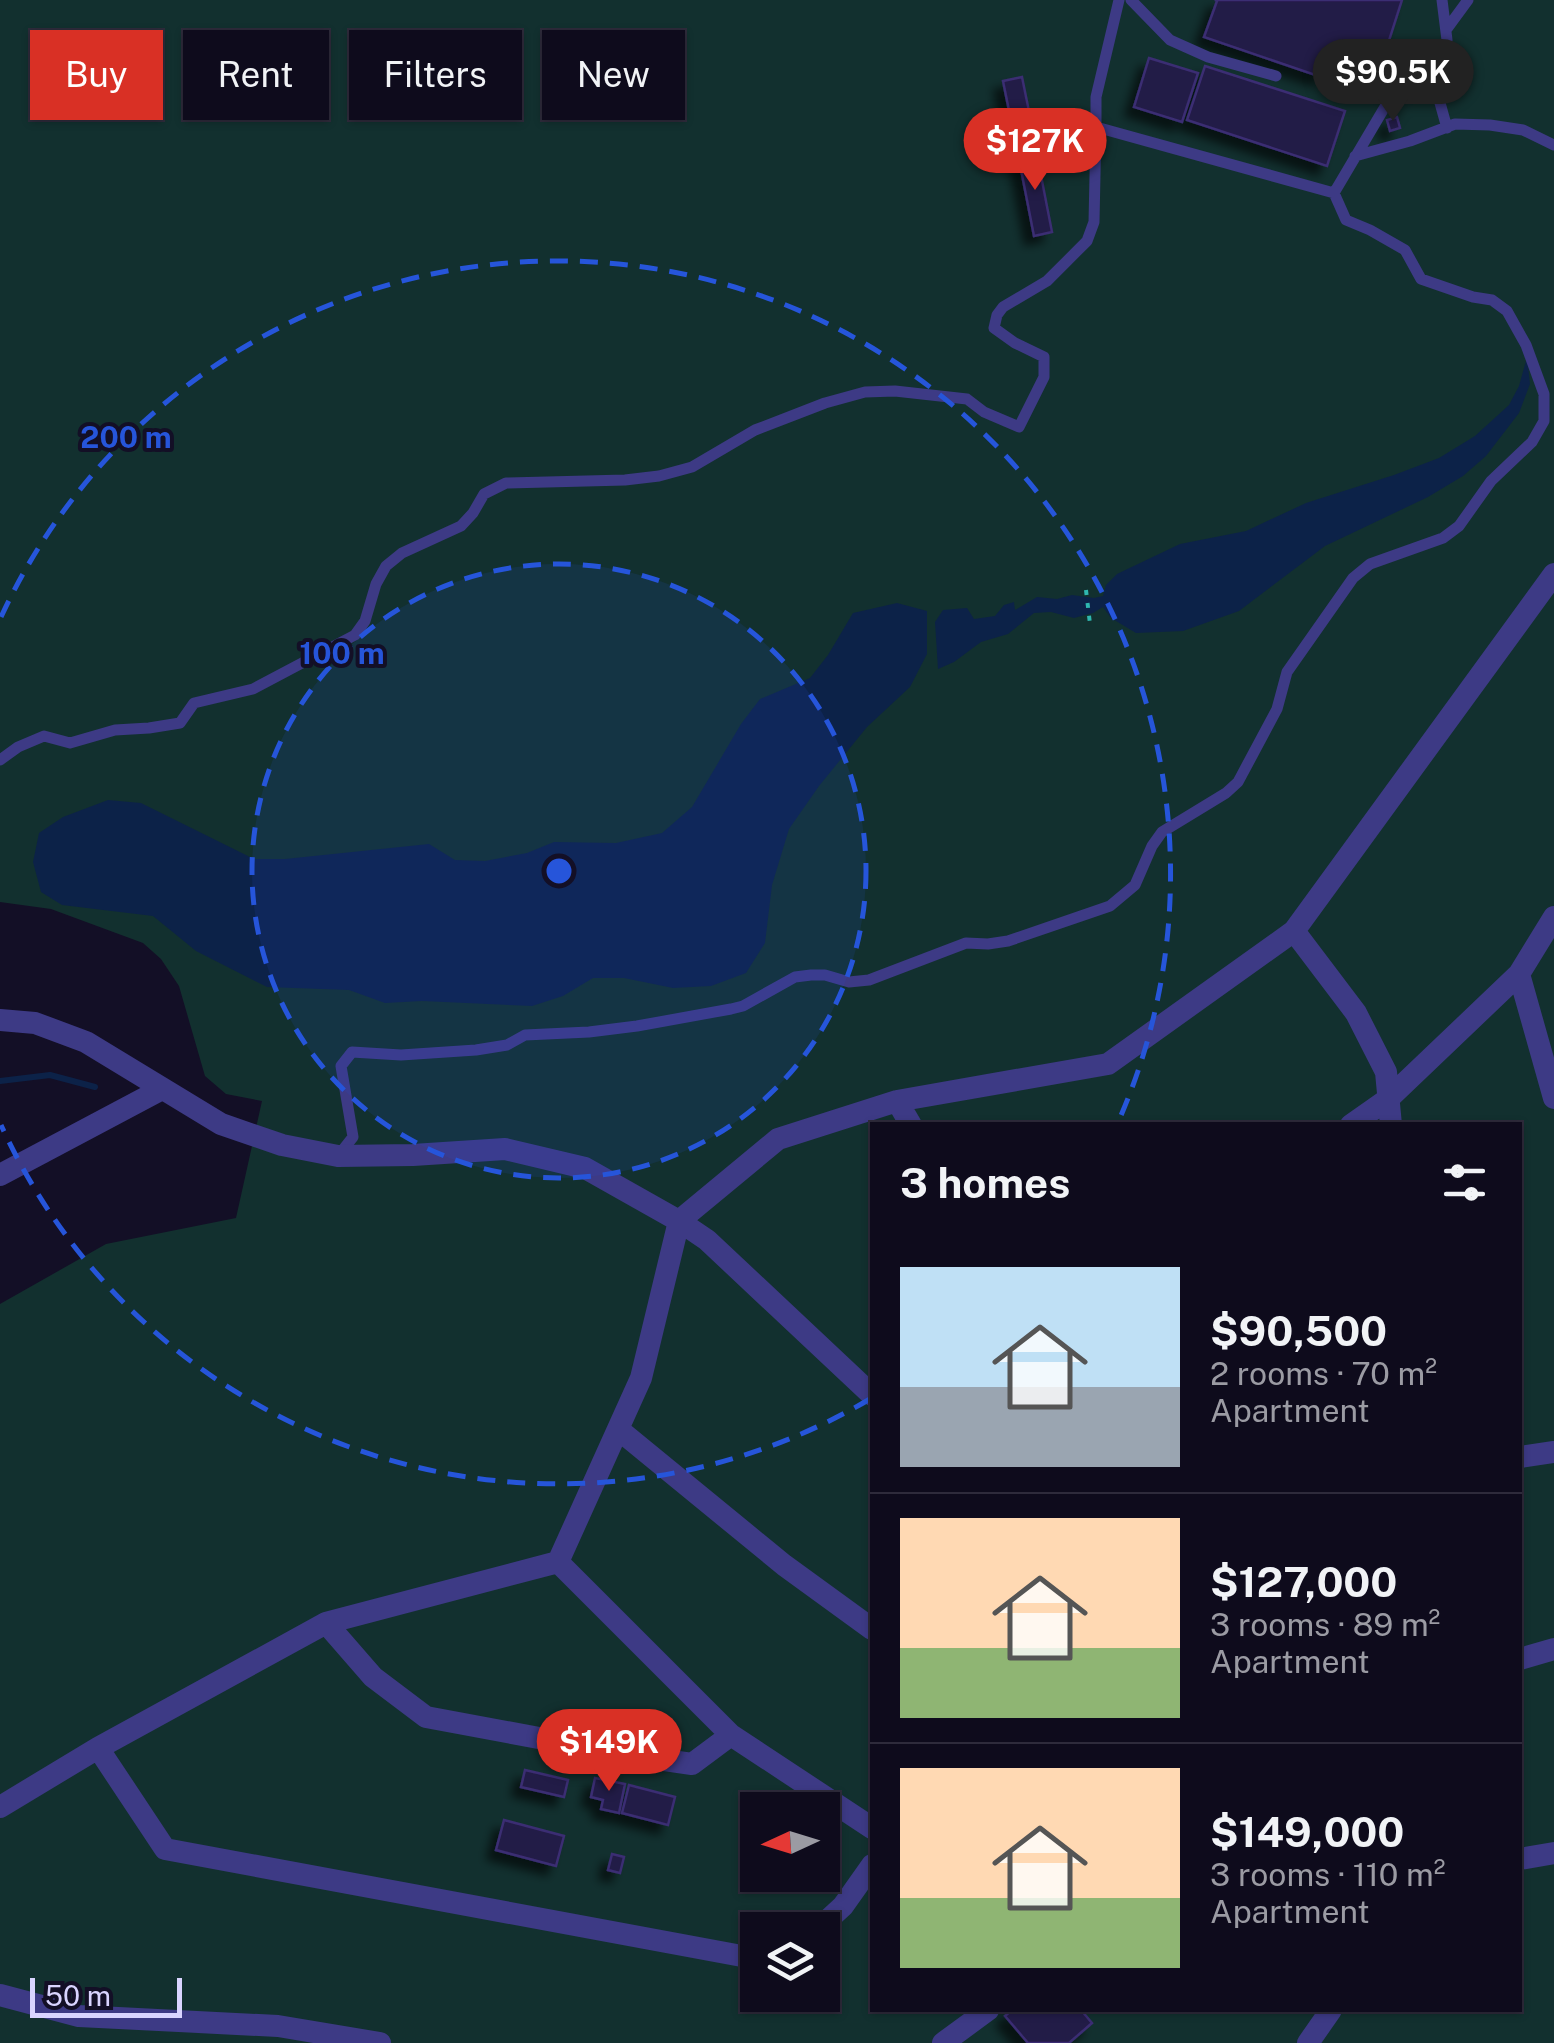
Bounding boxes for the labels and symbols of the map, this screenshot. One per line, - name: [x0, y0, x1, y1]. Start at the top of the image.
- pin: $90.5K: [1312, 39, 1474, 124]
- pin: $127K: [965, 108, 1105, 193]
- text: 200 m: [80, 419, 172, 455]
- text: 100 m: [299, 635, 385, 671]
- centre of rings: [541, 853, 577, 889]
- pin: $149K: [539, 1709, 679, 1794]
- north arrow: [740, 1792, 840, 1892]
- scale bar: [30, 1973, 182, 2018]

